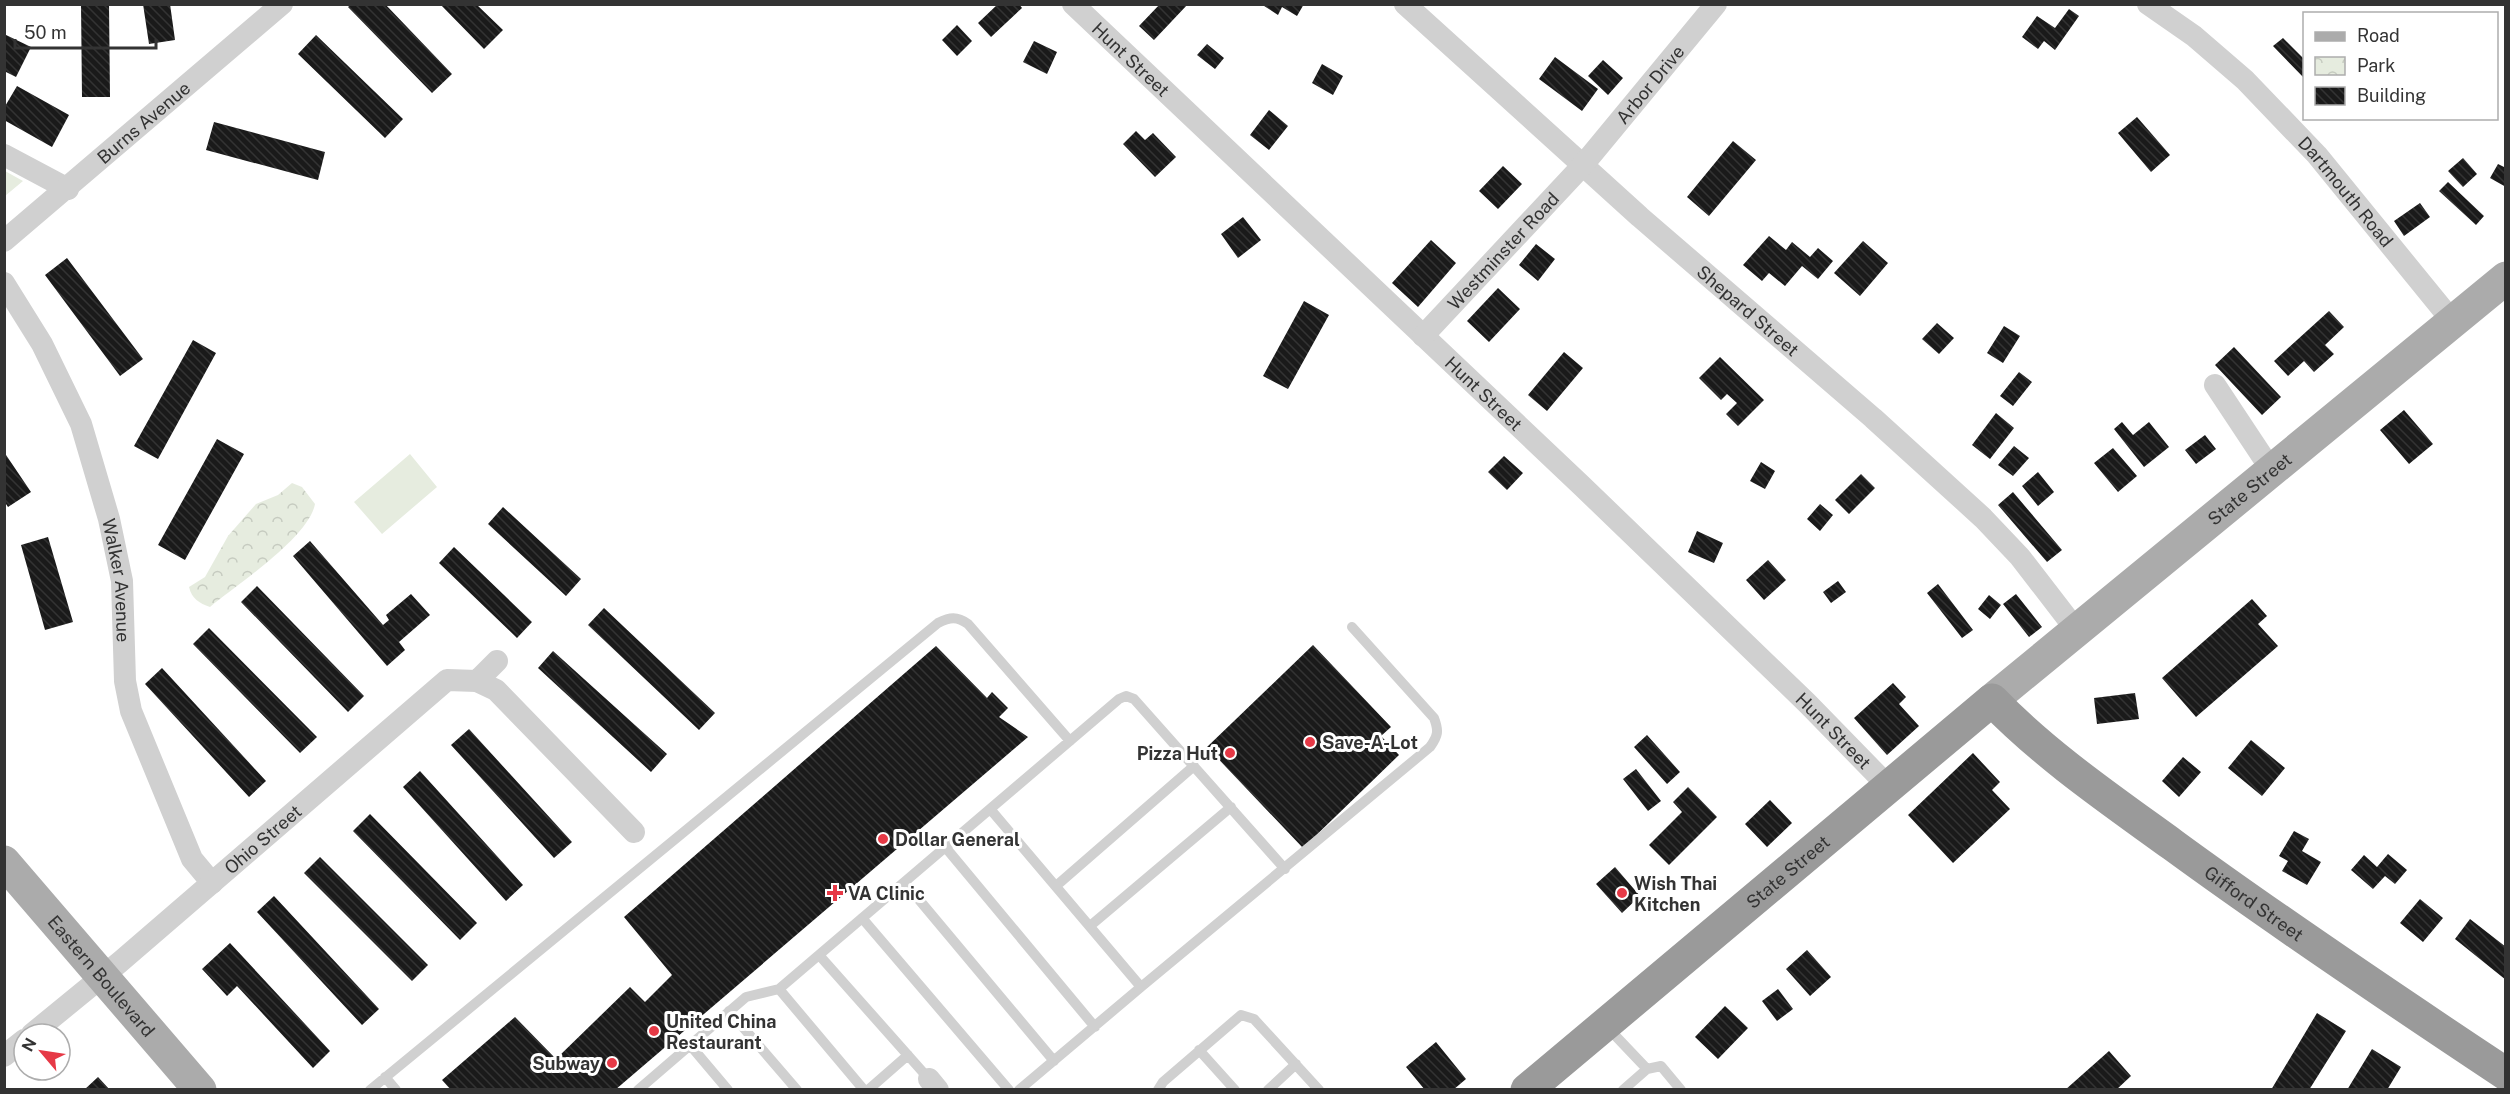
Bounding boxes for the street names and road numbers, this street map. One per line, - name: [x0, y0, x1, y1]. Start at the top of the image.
- street label: Hunt Street: [1088, 18, 1174, 100]
- street label: Arbor Drive: [1611, 41, 1688, 128]
- street label: Burns Avenue: [93, 77, 194, 168]
- street label: Dartmouth Road: [2294, 132, 2398, 251]
- street label: Westminster Road: [1443, 188, 1563, 314]
- street label: Shepard Street: [1693, 261, 1803, 360]
- street label: Hunt Street: [1441, 352, 1527, 435]
- street label: State Street: [2203, 448, 2295, 529]
- street label: Walker Avenue: [99, 516, 134, 642]
- street label: Hunt Street: [1792, 688, 1876, 773]
- street label: Ohio Street: [220, 800, 305, 878]
- street label: State Street: [1742, 831, 1833, 912]
- street label: Gifford Street: [2201, 861, 2308, 945]
- street label: Eastern Boulevard: [44, 911, 160, 1041]

